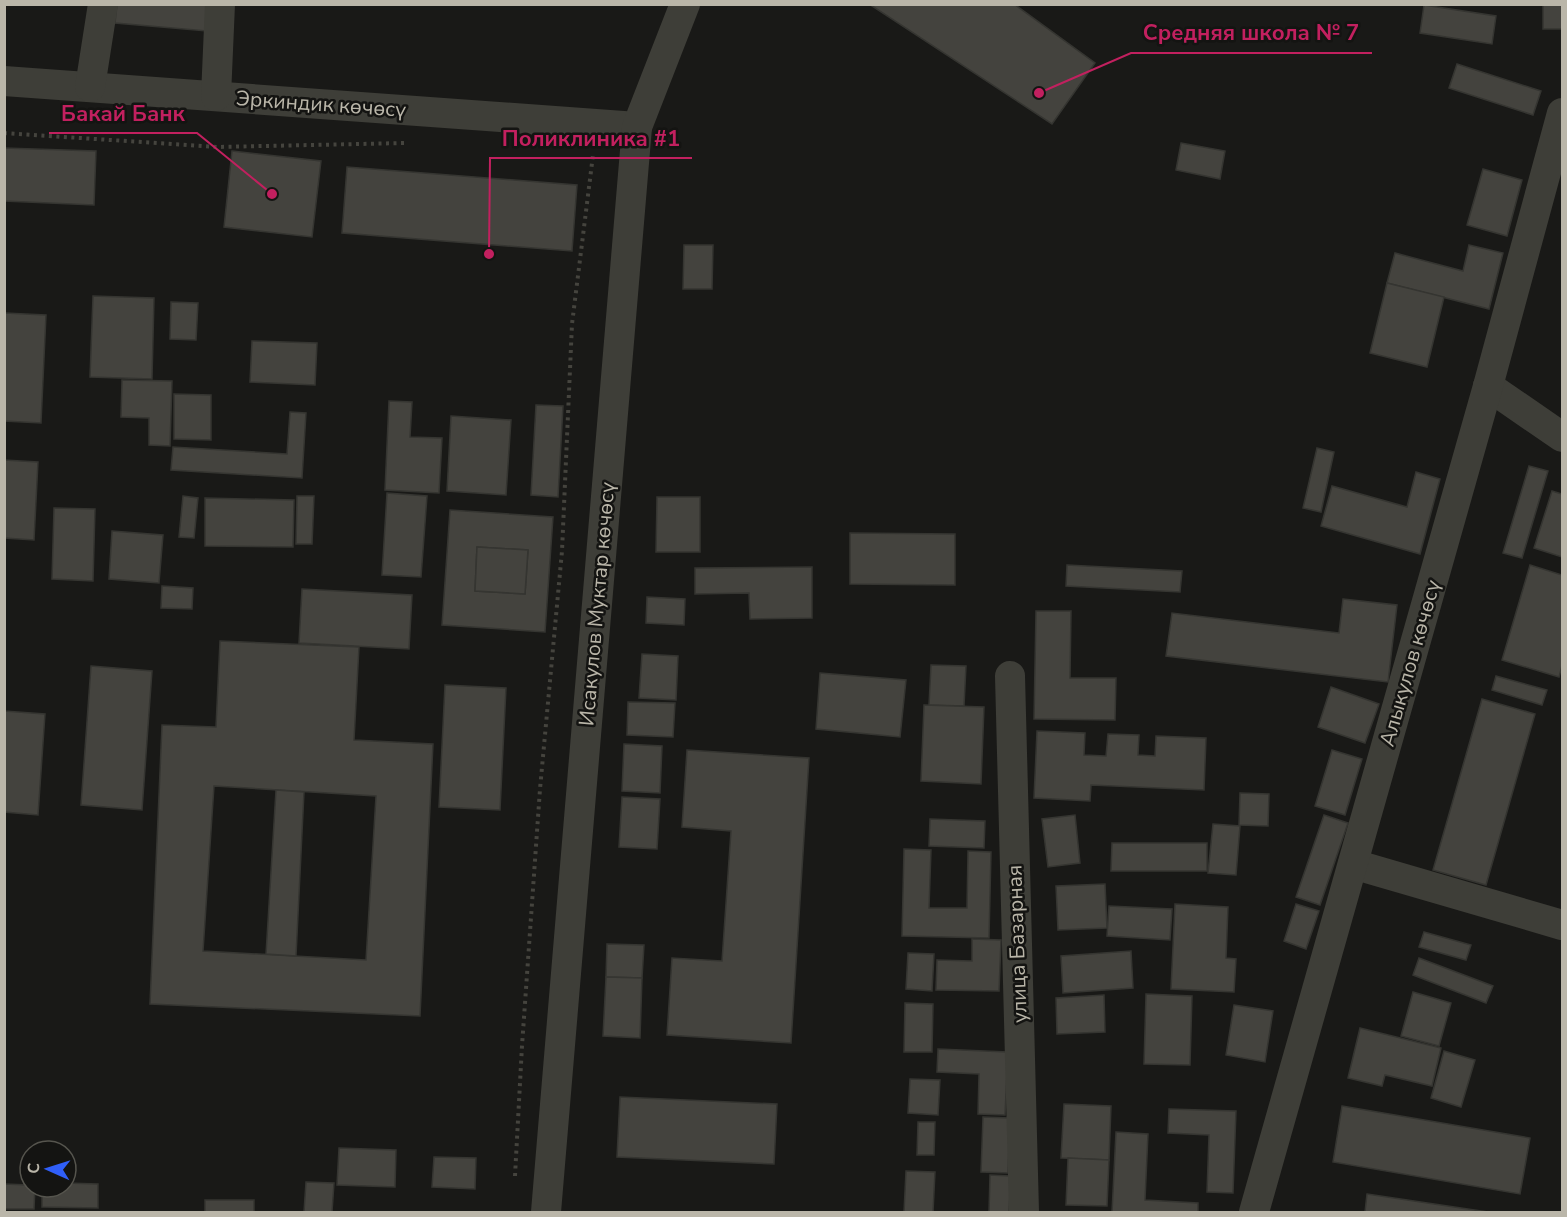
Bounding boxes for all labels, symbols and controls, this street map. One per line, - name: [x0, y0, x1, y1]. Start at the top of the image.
- callout: Средняя школа № 7: [1131, 13, 1372, 53]
- text: Средняя школа № 7: [1143, 18, 1359, 48]
- street label: Эркиндик көчөсү: [235, 84, 407, 124]
- callout: Бакай Банк: [49, 93, 197, 133]
- text: Бакай Банк: [61, 99, 186, 129]
- callout: Поликлиника #1: [490, 118, 692, 158]
- text: Поликлиника #1: [502, 124, 680, 154]
- street label: Исакулов Муктар көчөсү: [572, 481, 622, 727]
- street label: Алыкулов көчөсү: [1373, 576, 1447, 750]
- street label: улица Базарная: [1000, 864, 1034, 1024]
- north arrow: [18, 1139, 78, 1199]
- text: С: [23, 1162, 45, 1174]

